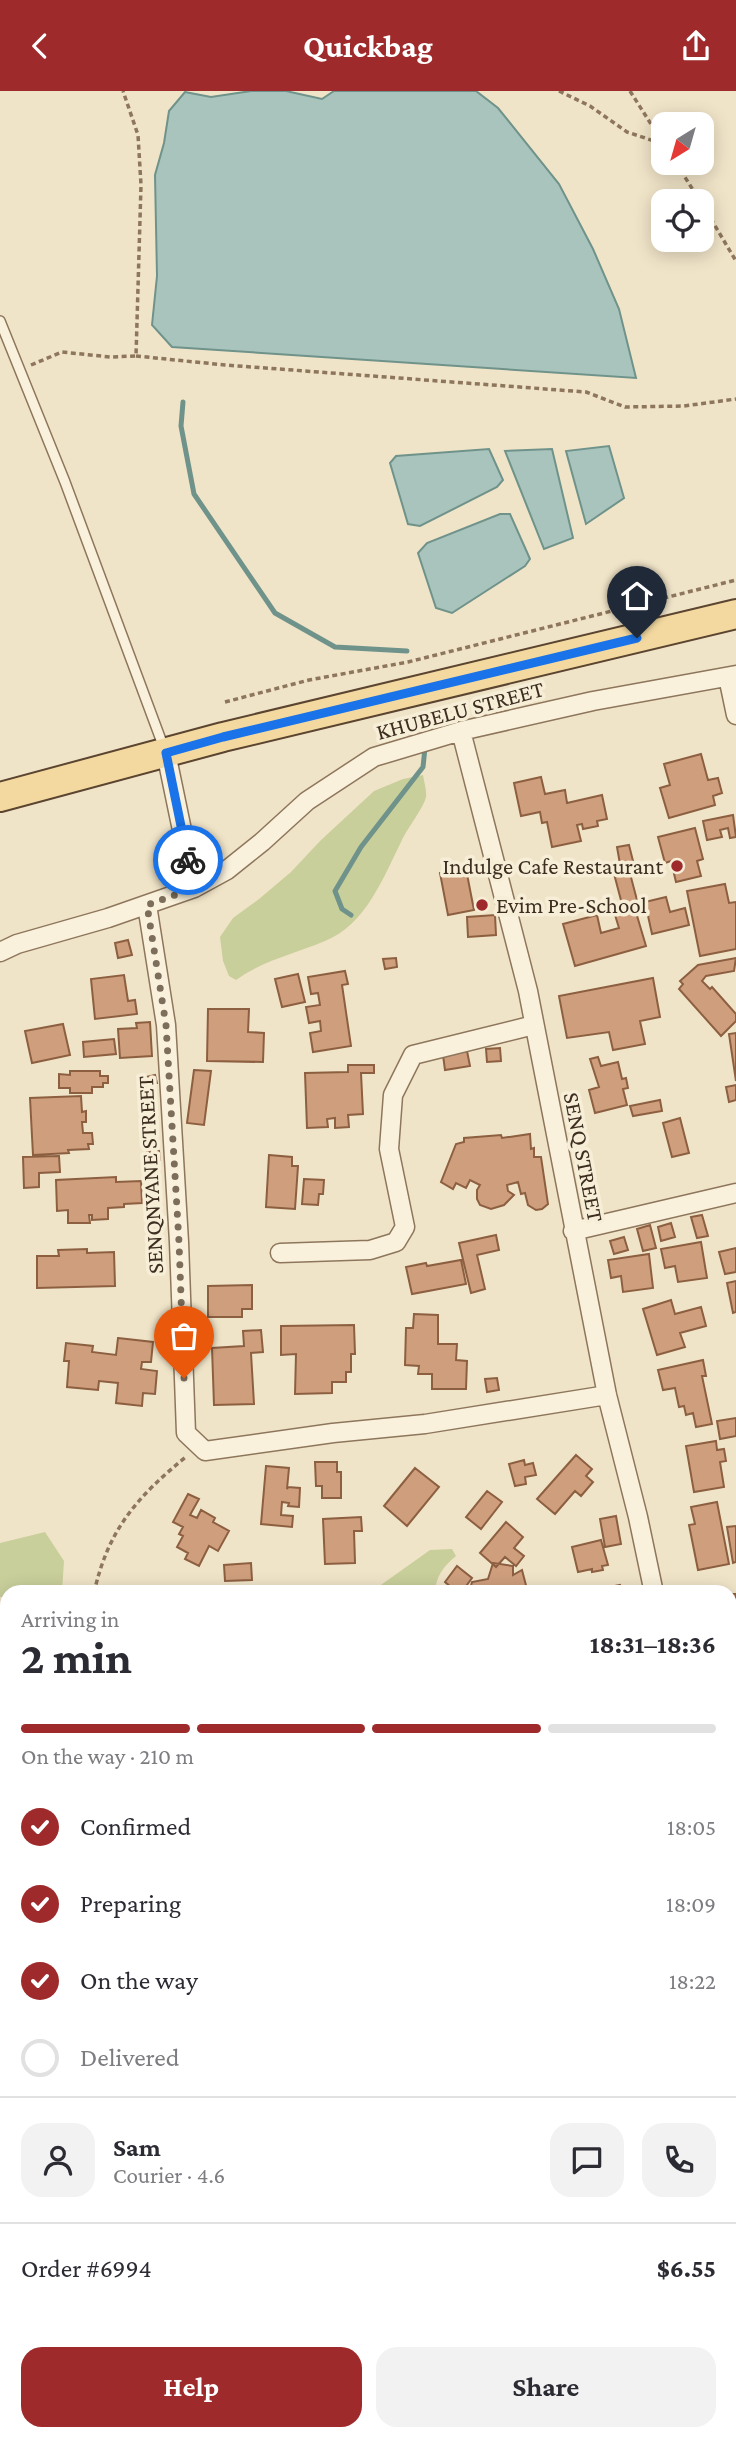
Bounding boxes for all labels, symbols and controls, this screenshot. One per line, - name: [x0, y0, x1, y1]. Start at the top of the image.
- icon: back: [21, 27, 59, 65]
- icon: share: [677, 27, 715, 65]
- text: Quickbag: [303, 28, 433, 64]
- north arrow: [651, 112, 714, 175]
- map controls: [651, 112, 714, 252]
- button: locate: [651, 189, 714, 252]
- pin: [607, 566, 667, 638]
- icon: home: [618, 577, 656, 615]
- street label: KHUBELU STREET: [373, 675, 547, 745]
- courier: [153, 825, 223, 895]
- icon: bike: [169, 841, 207, 879]
- place label: Indulge Cafe Restaurant: [442, 853, 663, 879]
- marker: Indulge Cafe Restaurant: [669, 858, 685, 874]
- place label: Evim Pre-School: [496, 892, 647, 918]
- marker: Evim Pre-School: [474, 897, 490, 913]
- street label: SENQNYANE STREET: [132, 1075, 168, 1275]
- street label: SENQ STREET: [559, 1090, 609, 1224]
- pin: [154, 1306, 214, 1378]
- icon: bag: [165, 1317, 203, 1355]
- text: Arriving in: [21, 1606, 119, 1632]
- text: 18:31–18:36: [590, 1630, 716, 1659]
- text: 2 min: [21, 1632, 132, 1683]
- text: On the way · 210 m: [21, 1743, 194, 1769]
- icon: check: [21, 1808, 59, 1846]
- text: Confirmed: [80, 1812, 191, 1841]
- text: 18:05: [667, 1814, 716, 1840]
- icon: check: [21, 1885, 59, 1923]
- text: Preparing: [80, 1889, 181, 1918]
- text: 18:09: [666, 1891, 716, 1917]
- icon: check: [21, 1962, 59, 2000]
- text: On the way: [80, 1966, 198, 1995]
- text: 18:22: [669, 1968, 716, 1994]
- text: Delivered: [80, 2043, 179, 2072]
- button: person: [21, 2123, 95, 2197]
- button: chat: [550, 2123, 624, 2197]
- button: phone: [642, 2123, 716, 2197]
- text: Sam: [113, 2133, 161, 2162]
- text: Courier · 4.6: [113, 2162, 225, 2188]
- text: Order #6994: [21, 2254, 152, 2283]
- text: $6.55: [657, 2254, 716, 2283]
- button: Help: [21, 2347, 362, 2427]
- button: Share: [376, 2347, 716, 2427]

